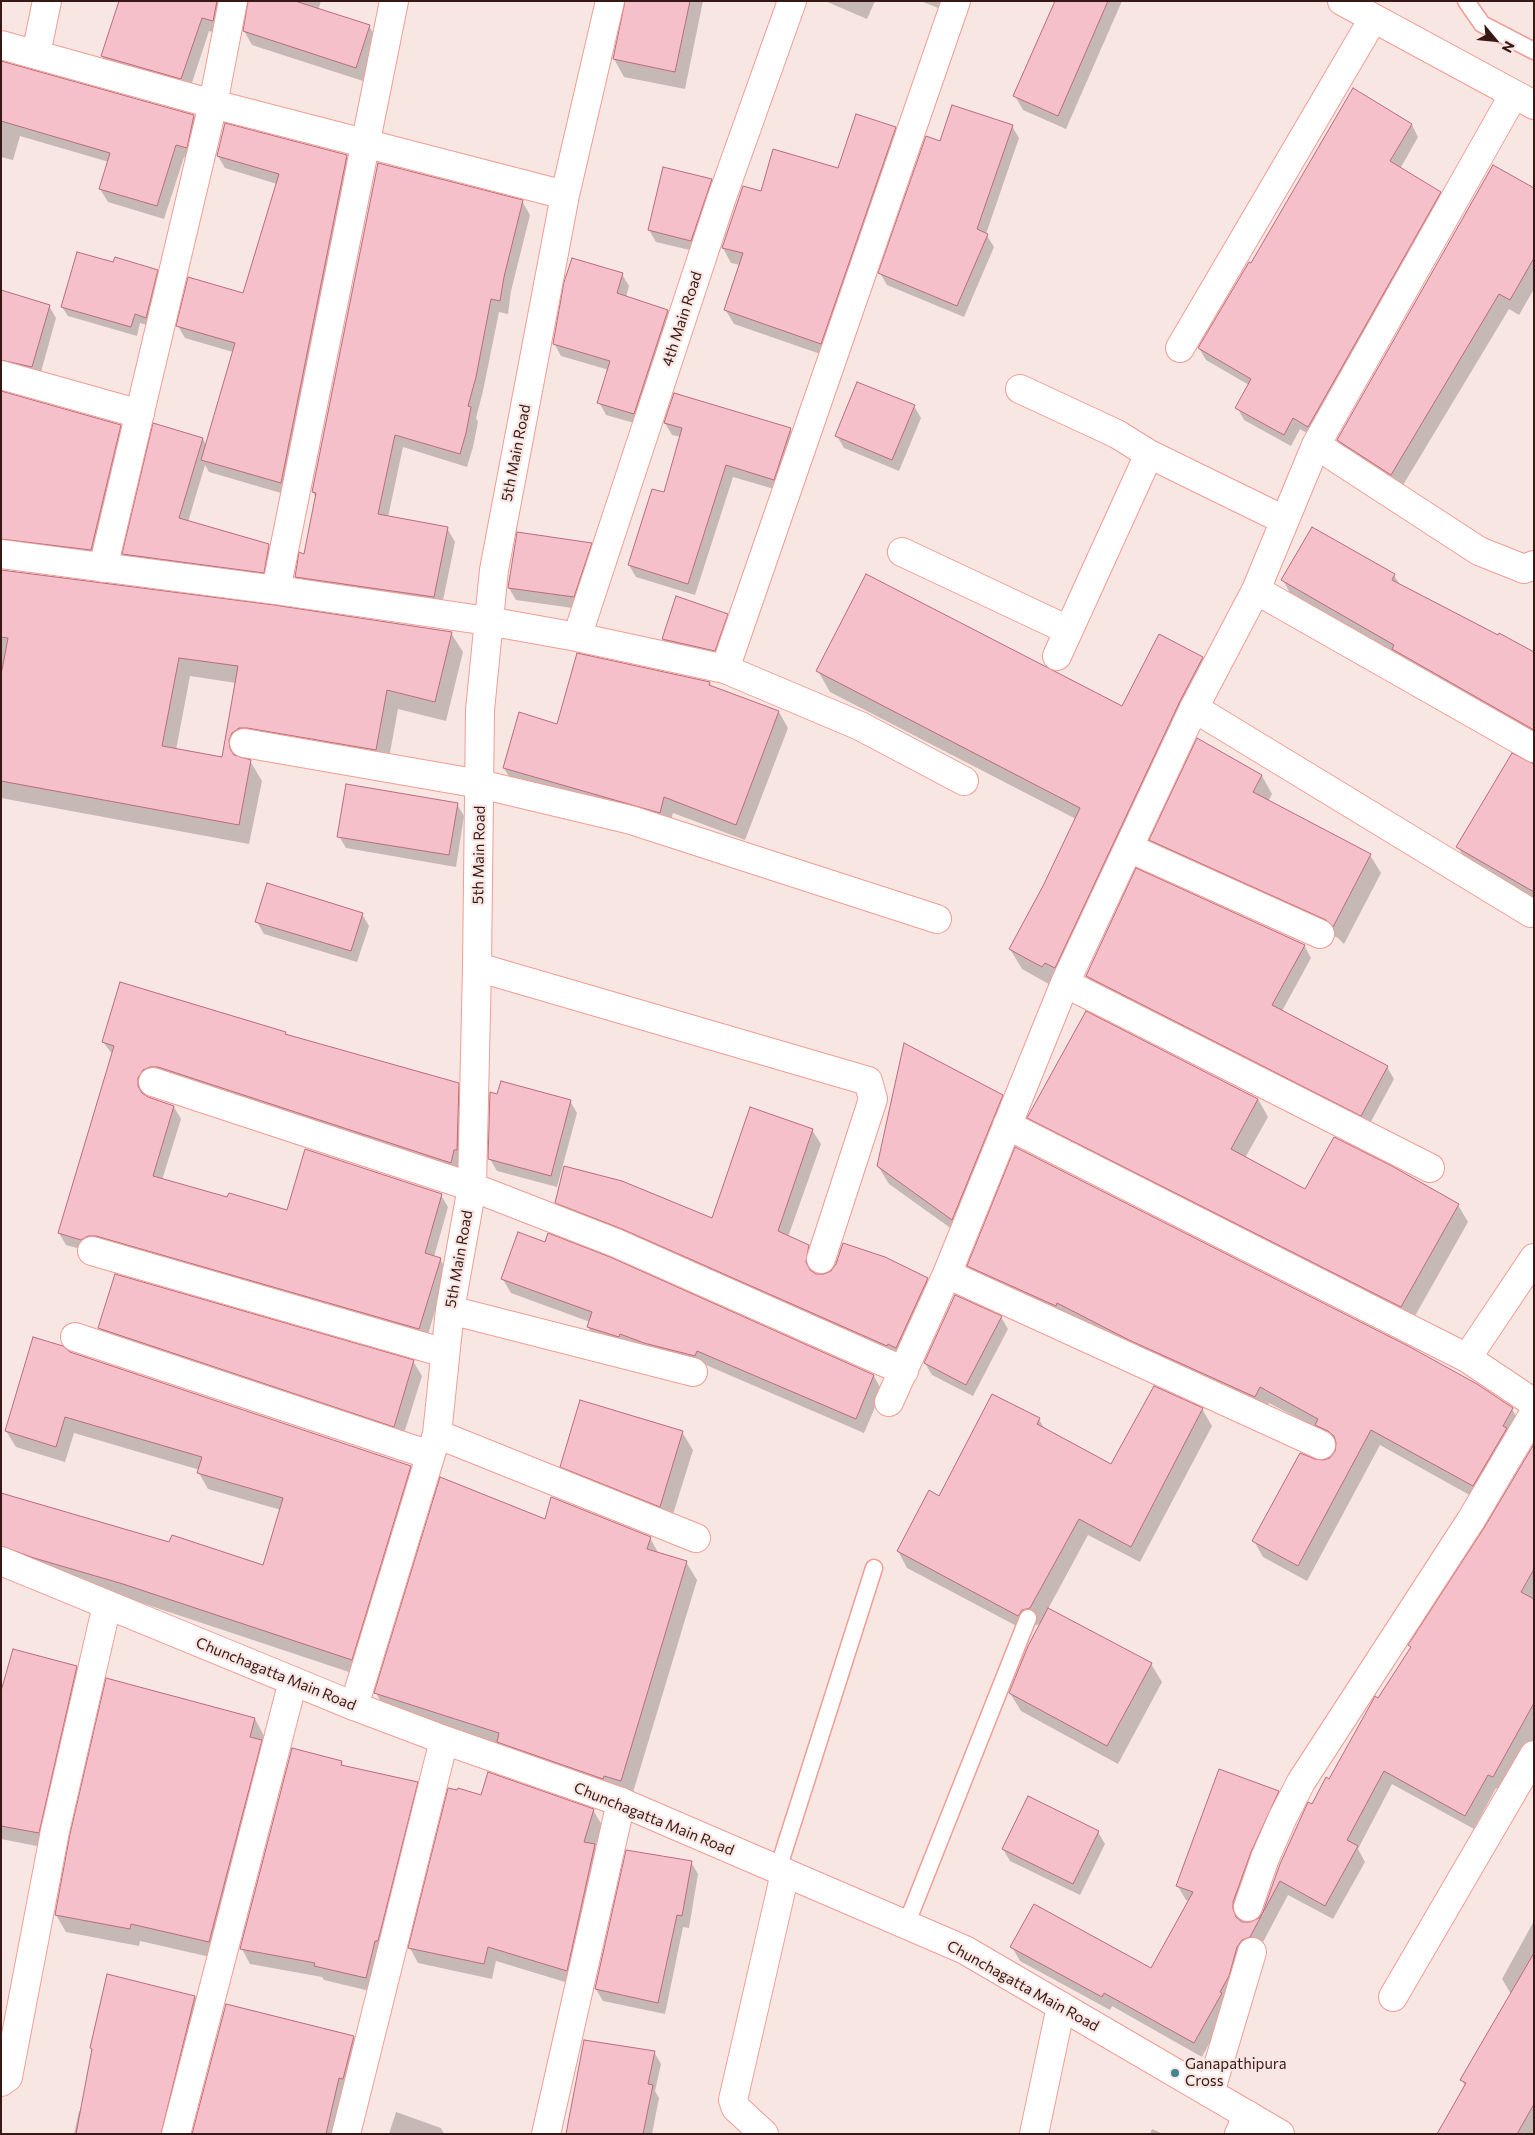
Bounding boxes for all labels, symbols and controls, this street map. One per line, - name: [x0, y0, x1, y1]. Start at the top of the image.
- north arrow: [1470, 15, 1520, 65]
- text: N: [1499, 39, 1519, 56]
- street label: 4th Main Road: [658, 269, 706, 369]
- street label: 5th Main Road: [498, 403, 534, 503]
- street label: 5th Main Road: [469, 806, 489, 904]
- street label: 5th Main Road: [442, 1209, 476, 1309]
- street label: Chunchagatta Main Road: [193, 1634, 359, 1714]
- street label: Chunchagatta Main Road: [571, 1779, 737, 1859]
- street label: Chunchagatta Main Road: [944, 1937, 1102, 2035]
- place label: Ganapathipura Cross: [1185, 2055, 1287, 2090]
- marker: Ganapathipura Cross: [1169, 2067, 1181, 2079]

